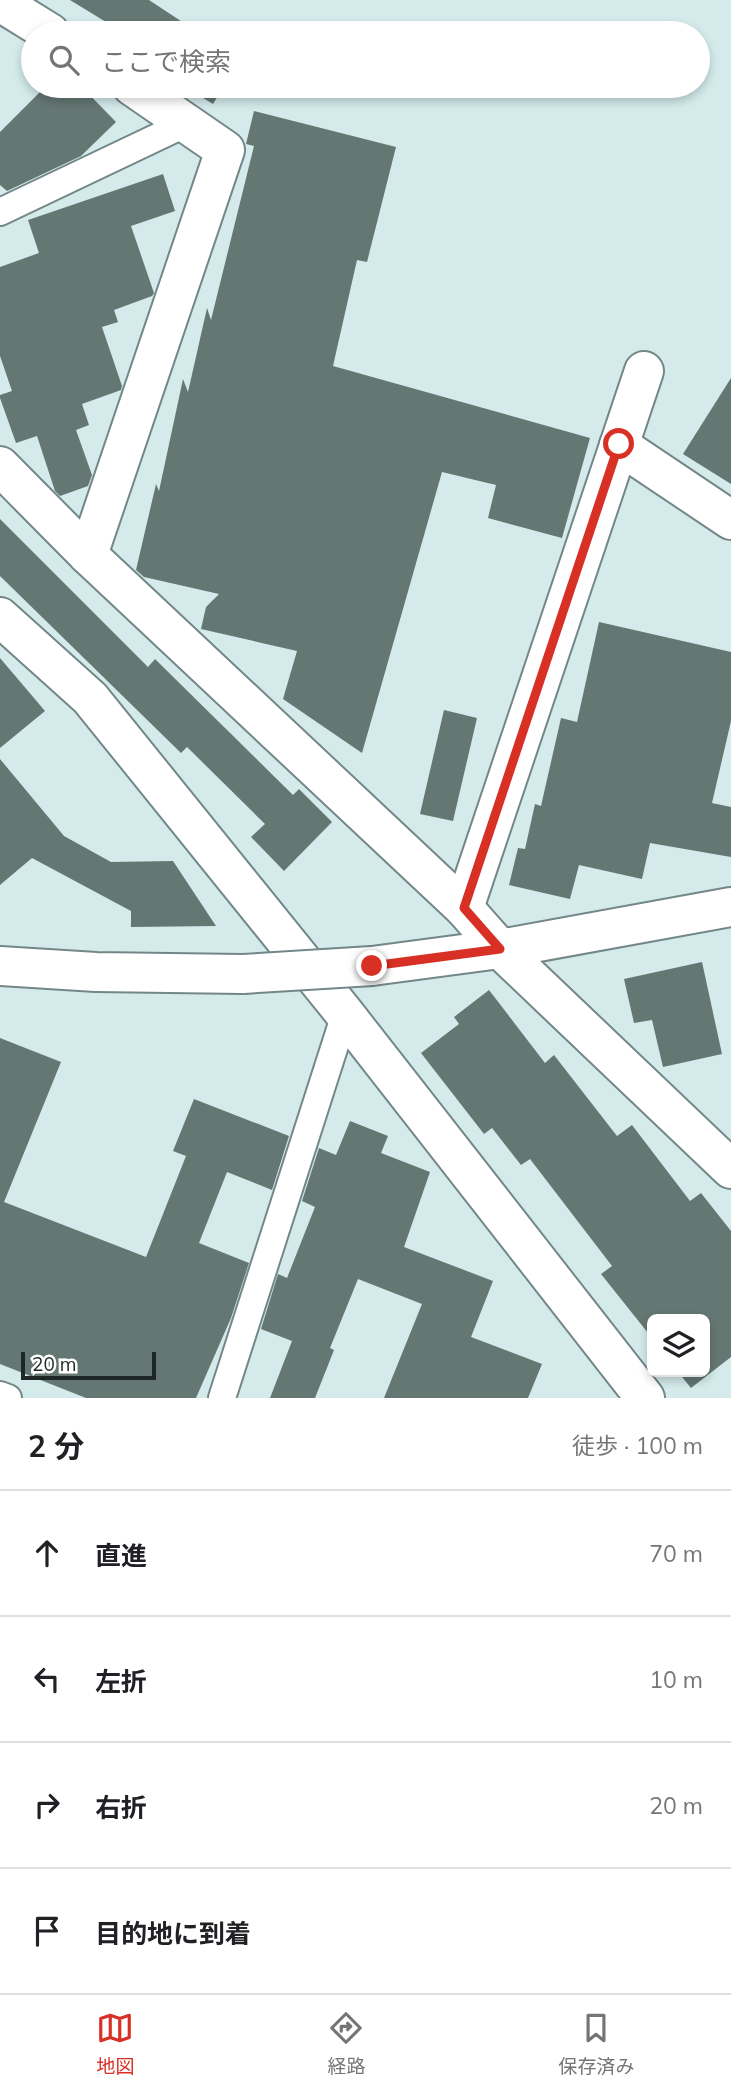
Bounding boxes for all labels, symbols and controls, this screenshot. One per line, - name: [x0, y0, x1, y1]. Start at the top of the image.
- search box: [21, 21, 710, 98]
- icon: search: [45, 41, 83, 79]
- text: ここで検索: [101, 45, 231, 78]
- route start: [603, 428, 634, 459]
- route end: [356, 950, 387, 981]
- map controls: [647, 1314, 710, 1377]
- button: layers: [647, 1314, 710, 1377]
- scale bar: [21, 1349, 156, 1381]
- text: 20 m: [32, 1352, 76, 1376]
- text: 2 分: [28, 1427, 84, 1465]
- text: 徒歩 · 100 m: [572, 1431, 703, 1460]
- icon: ahead: [28, 1534, 66, 1572]
- text: 直進: [95, 1539, 147, 1572]
- text: 70 m: [649, 1539, 703, 1568]
- icon: left: [28, 1660, 66, 1698]
- text: 左折: [95, 1665, 147, 1698]
- text: 10 m: [649, 1665, 703, 1694]
- icon: right: [28, 1786, 66, 1824]
- text: 右折: [95, 1791, 147, 1824]
- text: 20 m: [649, 1791, 703, 1820]
- icon: arrive: [28, 1912, 66, 1950]
- text: 目的地に到着: [95, 1917, 251, 1950]
- tab: 地図: [96, 2009, 135, 2078]
- tab: 経路: [327, 2009, 366, 2078]
- tab: 保存済み: [558, 2009, 635, 2078]

